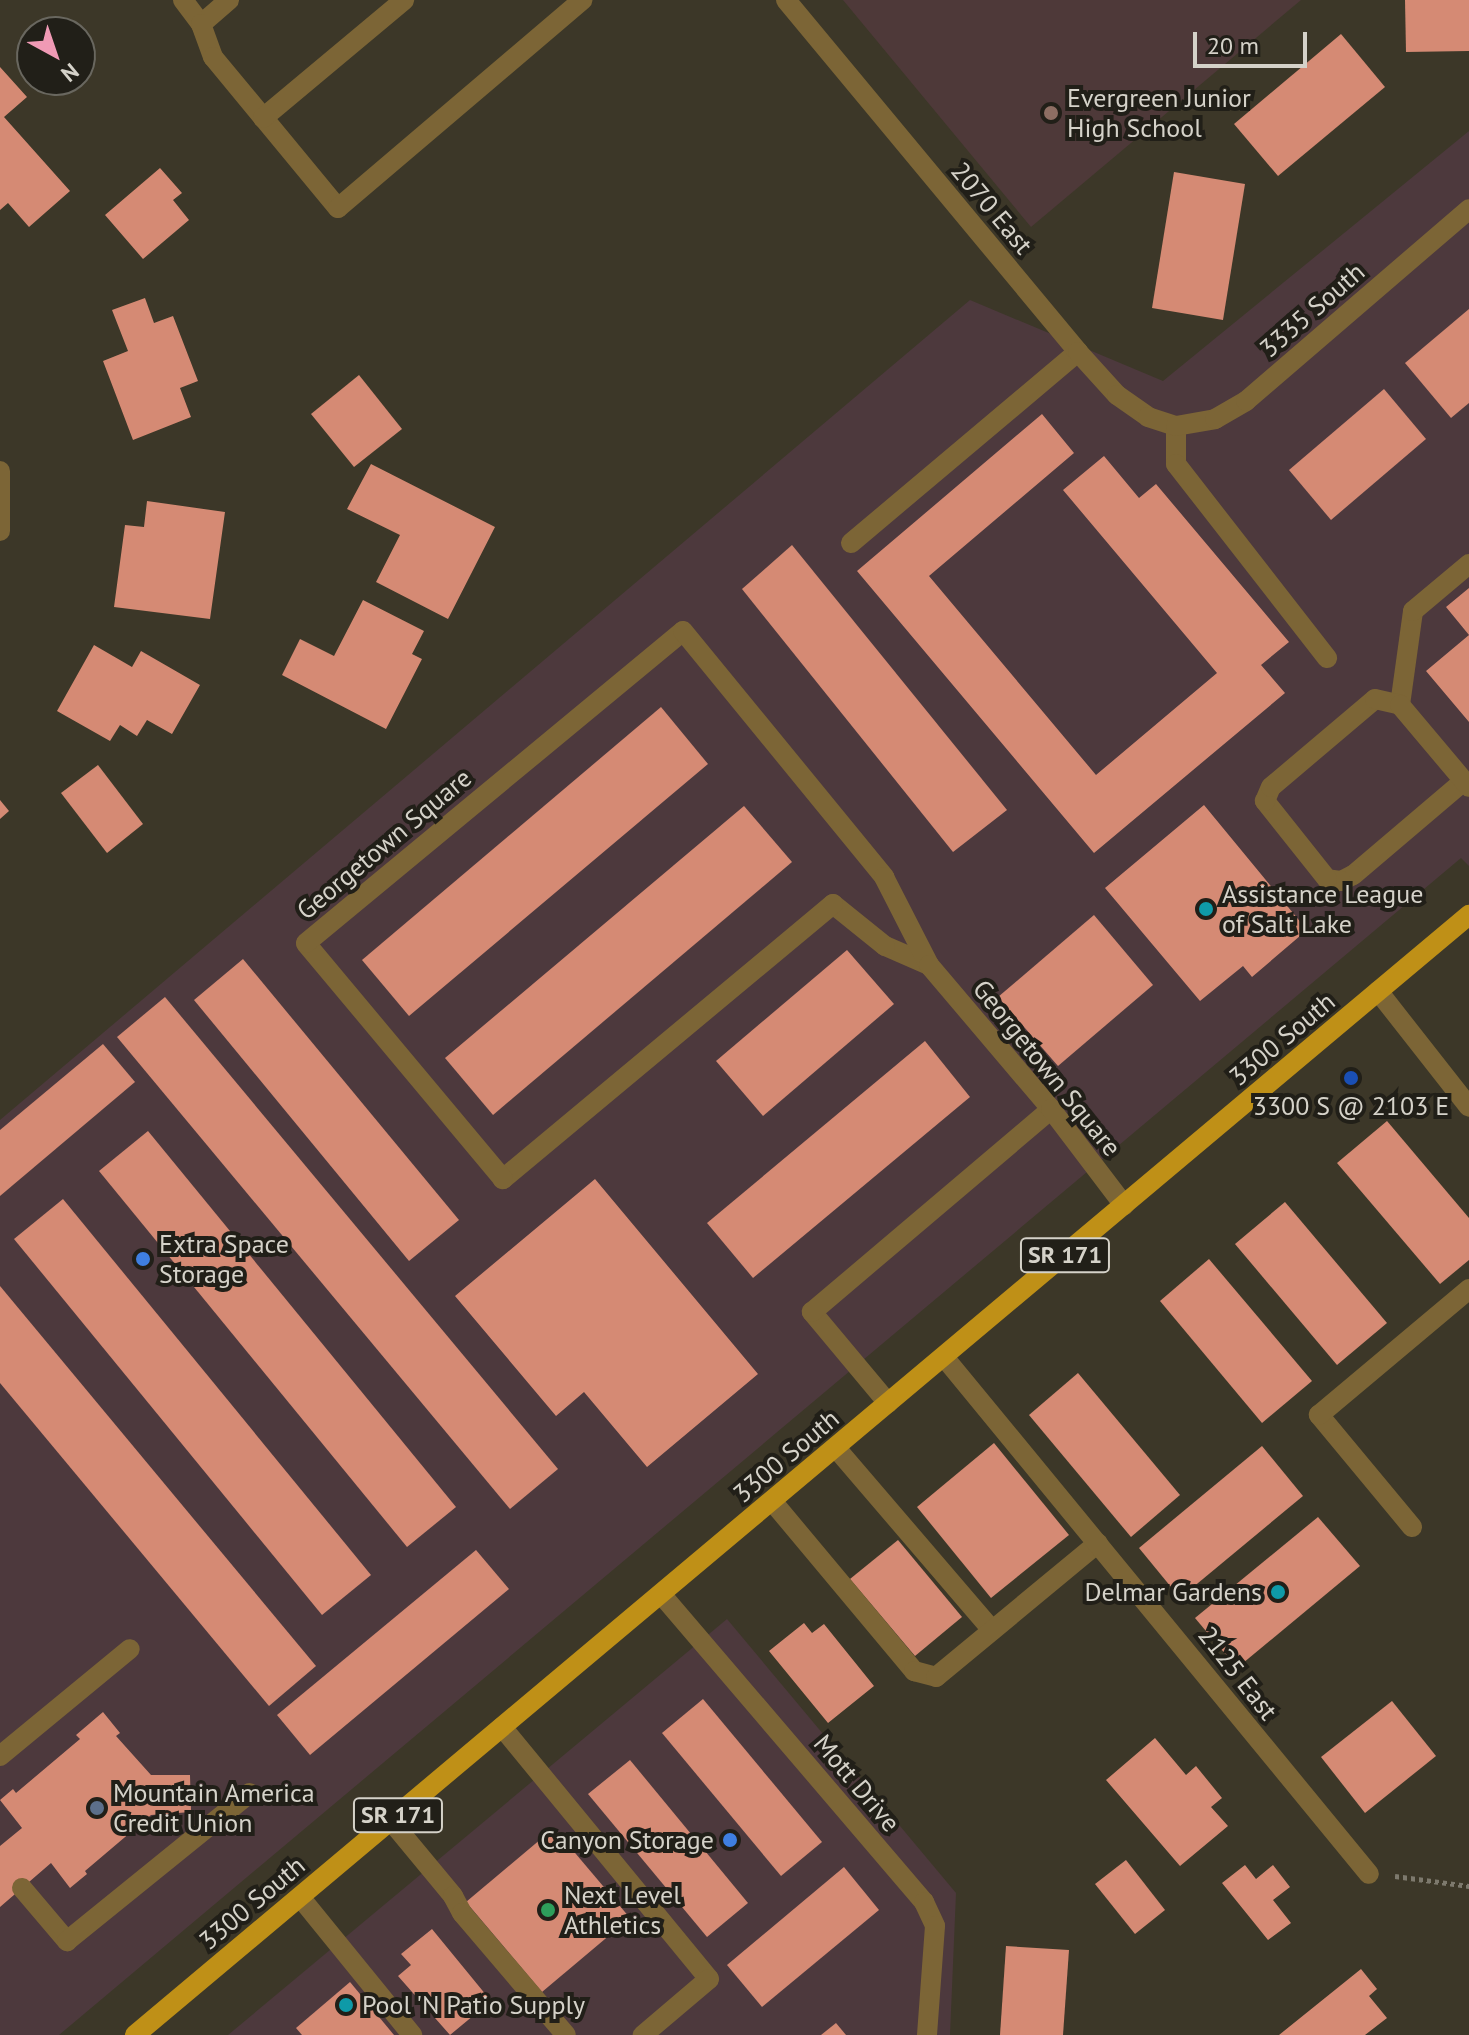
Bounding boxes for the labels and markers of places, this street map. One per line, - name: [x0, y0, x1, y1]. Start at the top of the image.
- place label: Evergreen Junior High School: [1067, 82, 1251, 144]
- marker: Evergreen Junior High School: [1042, 104, 1060, 122]
- place label: Assistance League of Salt Lake: [1222, 878, 1423, 940]
- marker: Assistance League of Salt Lake: [1197, 900, 1215, 918]
- marker: 3300 S @ 2103 E: [1342, 1069, 1360, 1087]
- place label: 3300 S @ 2103 E: [1253, 1090, 1449, 1122]
- place label: Extra Space Storage: [159, 1228, 289, 1290]
- marker: Extra Space Storage: [134, 1250, 152, 1268]
- place label: Delmar Gardens: [1084, 1576, 1262, 1608]
- marker: Delmar Gardens: [1269, 1583, 1287, 1601]
- place label: Mountain America Credit Union: [113, 1777, 316, 1838]
- marker: Mountain America Credit Union: [88, 1799, 106, 1817]
- place label: Canyon Storage: [540, 1824, 714, 1856]
- marker: Canyon Storage: [721, 1831, 739, 1849]
- place label: Next Level Athletics: [564, 1879, 681, 1940]
- marker: Next Level Athletics: [539, 1901, 557, 1919]
- place label: Pool 'N Patio Supply: [362, 1989, 587, 2021]
- marker: Pool 'N Patio Supply: [337, 1996, 355, 2014]

